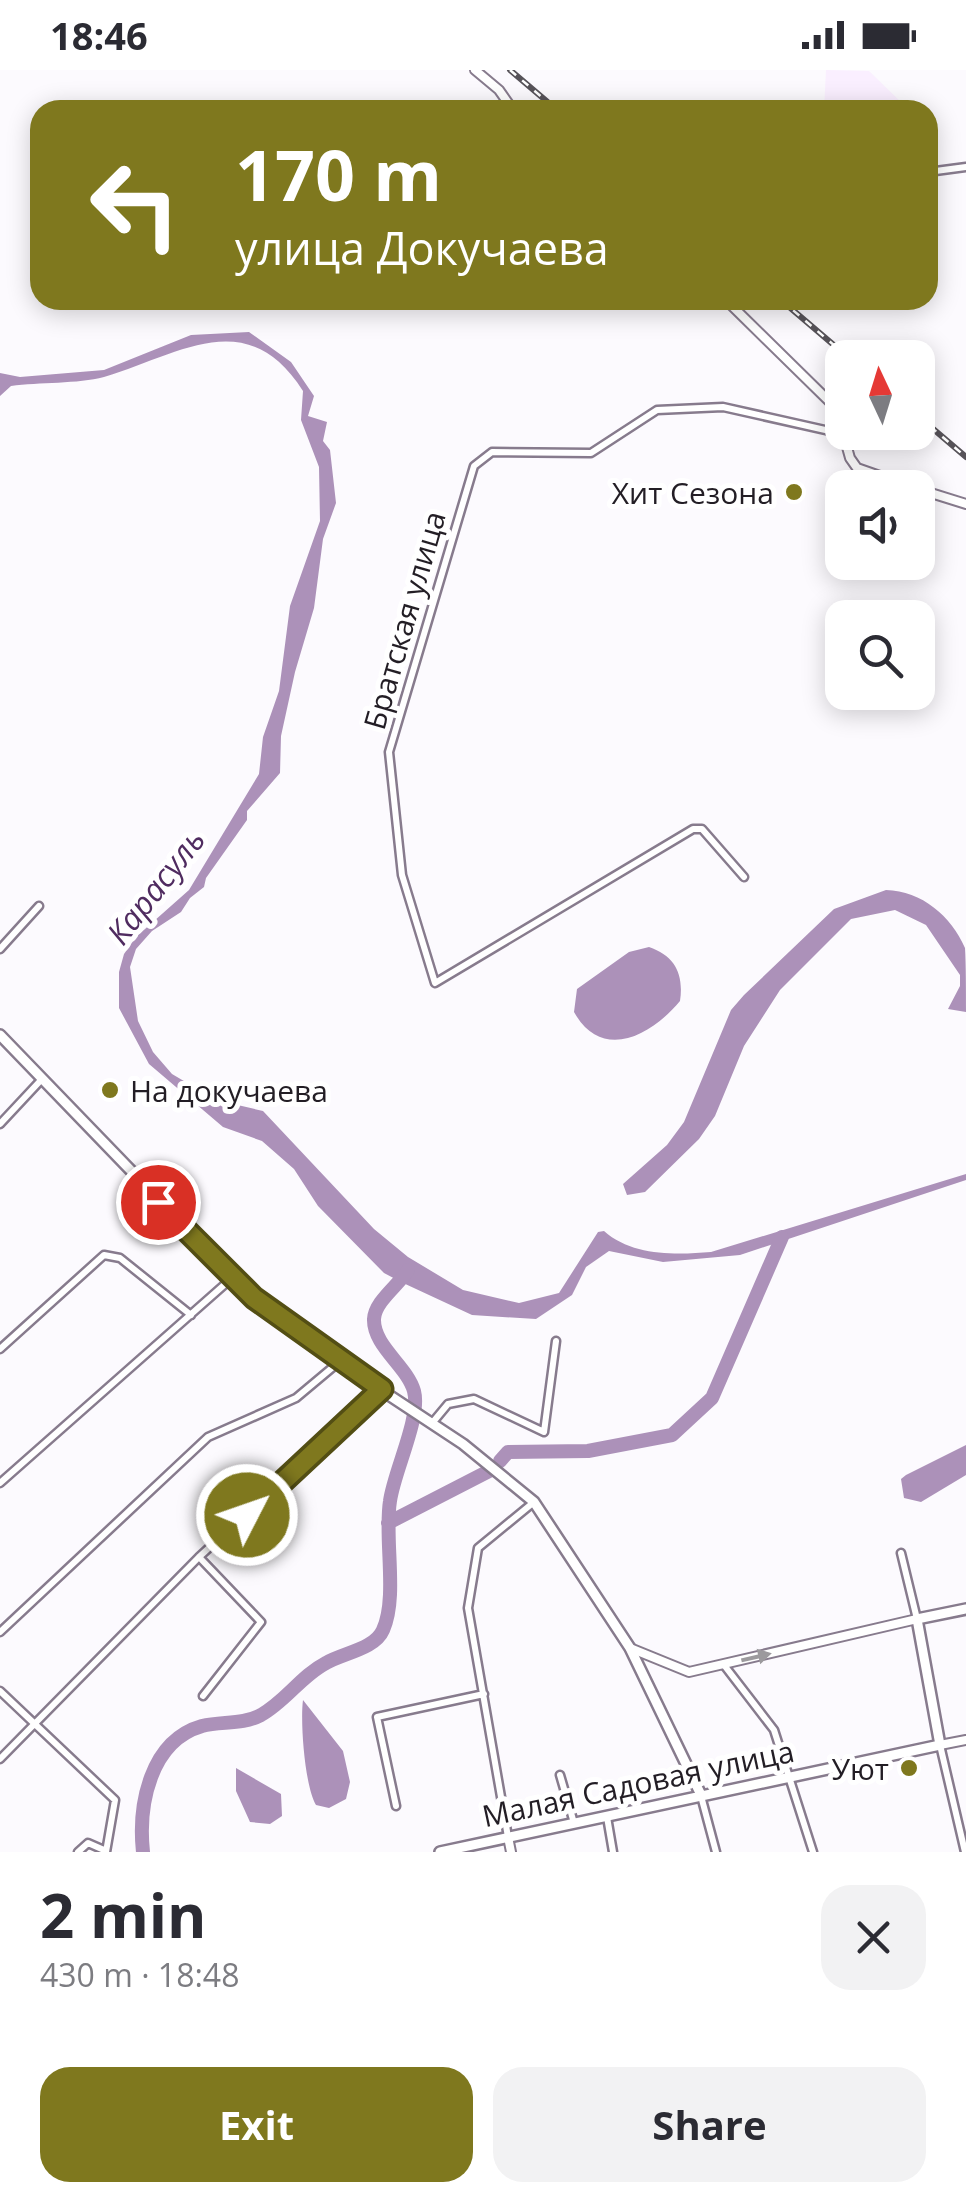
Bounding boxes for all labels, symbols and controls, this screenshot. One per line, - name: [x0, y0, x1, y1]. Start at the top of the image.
- text: 18:46: [50, 9, 148, 61]
- text: 170 m: [235, 126, 442, 222]
- icon: left: [70, 140, 200, 270]
- text: улица Докучаева: [235, 217, 609, 278]
- north arrow: [825, 340, 935, 450]
- map controls: [825, 340, 935, 710]
- button: sound: [825, 470, 935, 580]
- place label: Хит Сезона: [612, 472, 774, 513]
- marker: Хит Сезона: [783, 481, 805, 503]
- street label: Братская улица: [353, 506, 455, 734]
- button: search: [825, 600, 935, 710]
- water label: Карасуль: [96, 819, 214, 953]
- place label: На докучаева: [130, 1070, 328, 1111]
- marker: На докучаева: [99, 1079, 121, 1101]
- pin: [116, 1160, 201, 1245]
- icon: arrive: [131, 1175, 186, 1230]
- position arrow: [195, 1463, 299, 1567]
- one-way arrow: [741, 1649, 772, 1664]
- street label: Малая Садовая улица: [478, 1730, 798, 1836]
- place label: Уют: [831, 1748, 889, 1789]
- marker: Уют: [898, 1757, 920, 1779]
- text: 2 min: [40, 1874, 207, 1956]
- button: close: [821, 1885, 926, 1990]
- text: 430 m · 18:48: [40, 1953, 239, 1996]
- button: Exit: [40, 2067, 473, 2182]
- button: Share: [493, 2067, 926, 2182]

